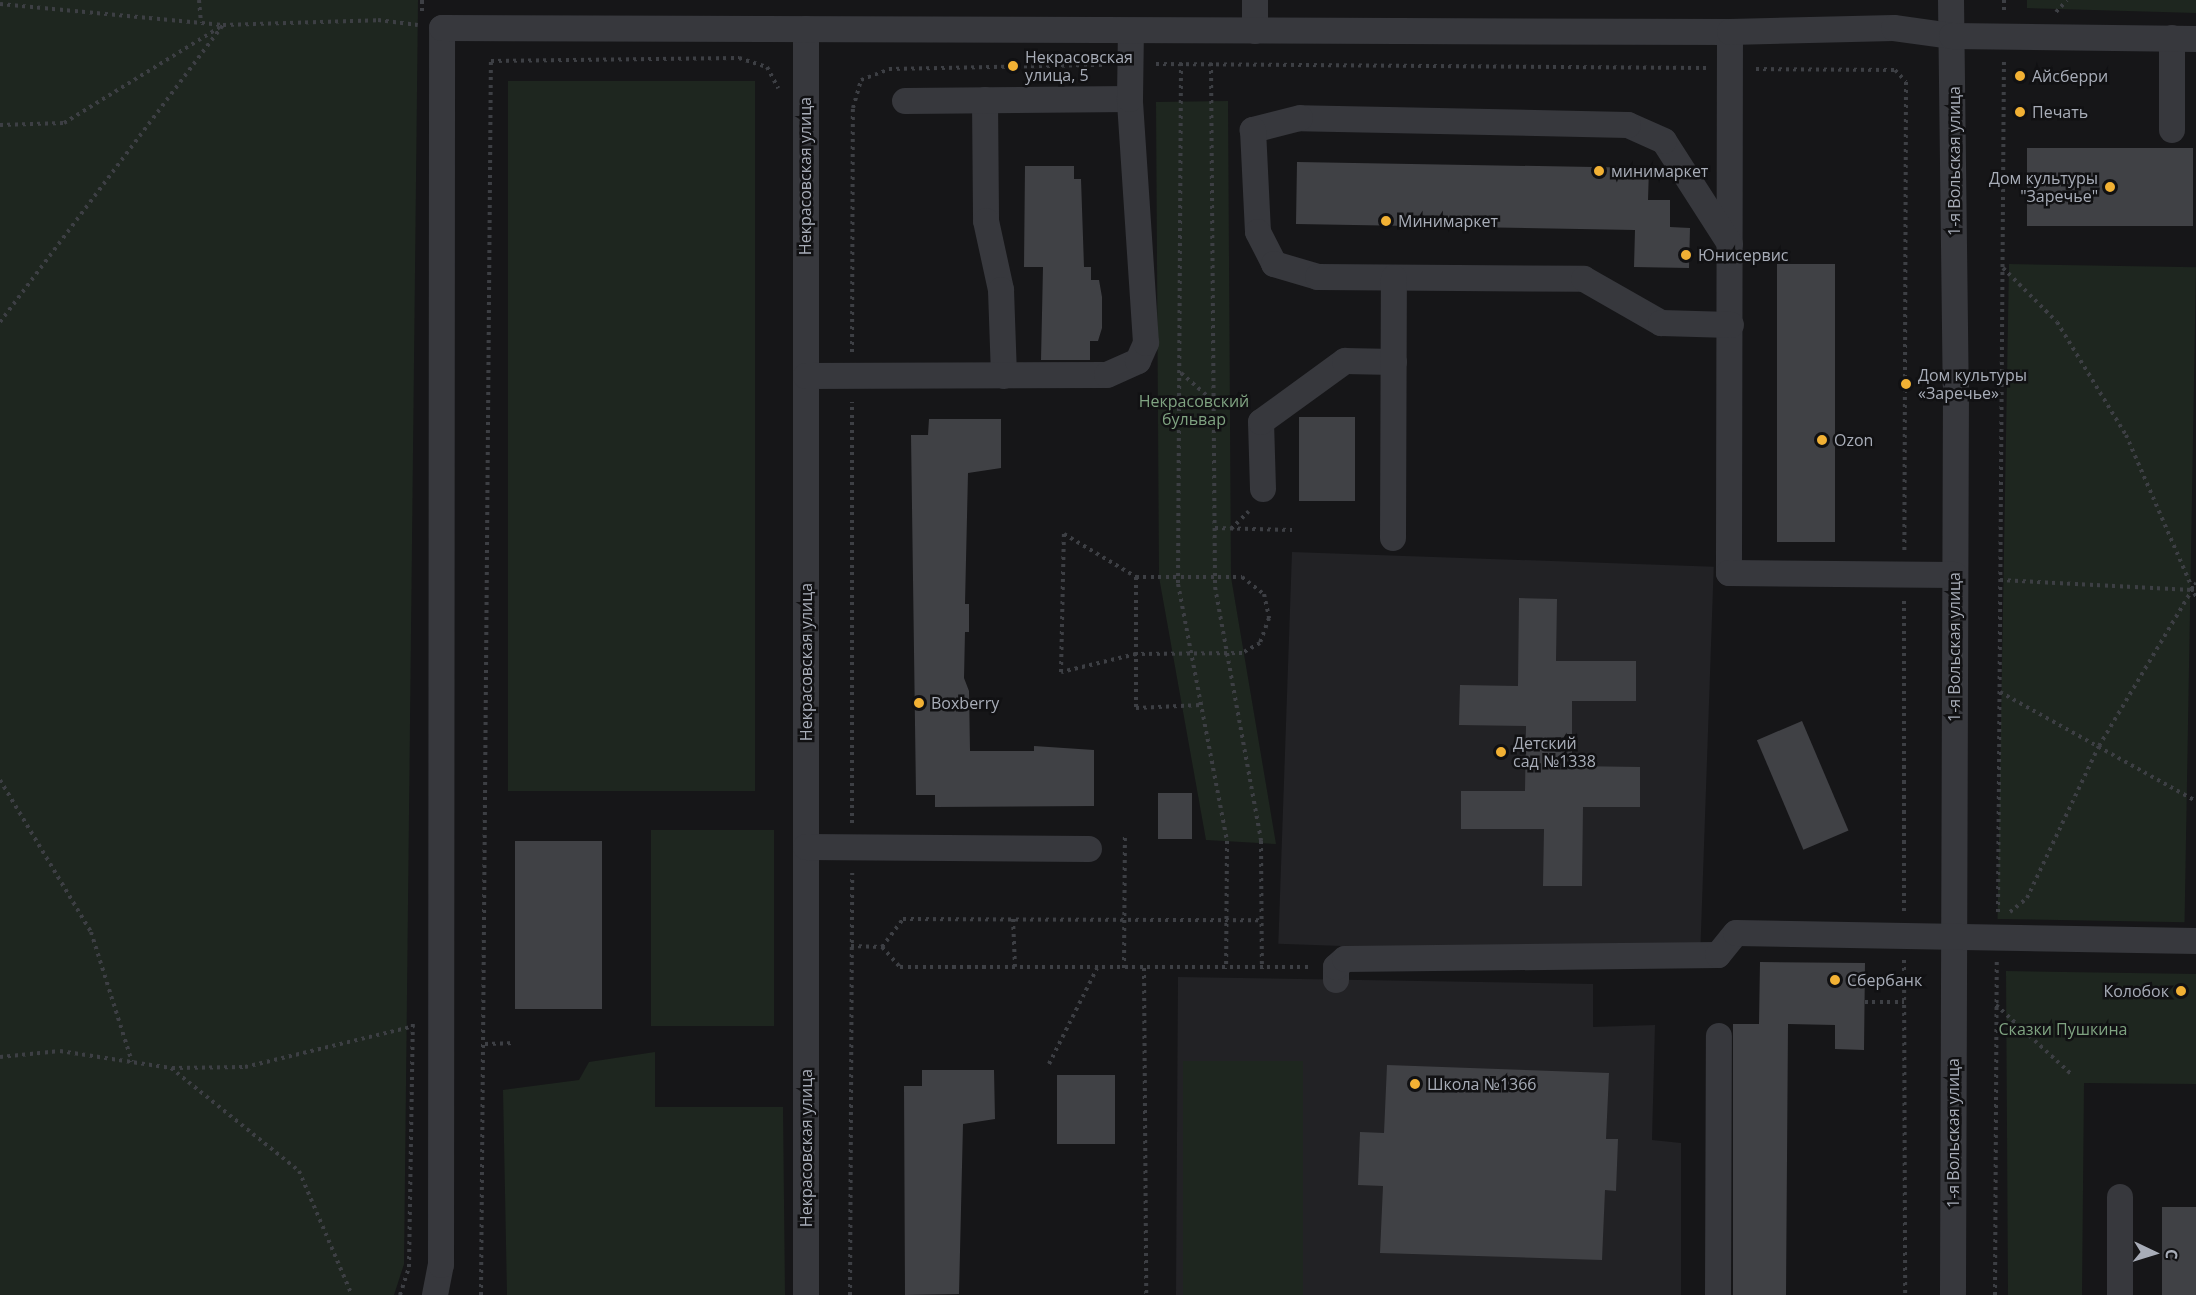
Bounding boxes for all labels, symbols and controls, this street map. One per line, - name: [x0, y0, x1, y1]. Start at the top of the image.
- place label: Некрасовская улица, 5: [1025, 47, 1133, 85]
- marker: Некрасовская улица, 5: [1006, 59, 1020, 73]
- place label: Айсберри: [2032, 66, 2108, 86]
- marker: Айсберри: [2013, 69, 2027, 83]
- street label: 1-я Вольская улица: [1944, 86, 1964, 236]
- street label: Некрасовская улица: [795, 97, 815, 255]
- place label: Печать: [2032, 102, 2088, 122]
- marker: Печать: [2013, 105, 2027, 119]
- place label: минимаркет: [1611, 161, 1708, 181]
- marker: минимаркет: [1592, 164, 1606, 178]
- place label: Дом культуры "Заречье": [1989, 168, 2098, 206]
- marker: Дом культуры "Заречье": [2103, 180, 2117, 194]
- place label: Минимаркет: [1398, 211, 1498, 231]
- marker: Минимаркет: [1379, 214, 1393, 228]
- place label: Юнисервис: [1698, 245, 1789, 265]
- marker: Юнисервис: [1679, 248, 1693, 262]
- place label: Дом культуры «Заречье»: [1918, 365, 2027, 403]
- marker: Дом культуры «Заречье»: [1899, 377, 1913, 391]
- park label: Некрасовский бульвар: [1139, 391, 1249, 429]
- place label: Ozon: [1834, 430, 1873, 450]
- marker: Ozon: [1815, 433, 1829, 447]
- street label: 1-я Вольская улица: [1944, 572, 1964, 722]
- street label: Некрасовская улица: [796, 583, 816, 741]
- place label: Boxberry: [931, 693, 999, 713]
- marker: Boxberry: [912, 696, 926, 710]
- place label: Детский сад №1338: [1513, 733, 1596, 771]
- marker: Детский сад №1338: [1494, 745, 1508, 759]
- place label: Сбербанк: [1847, 970, 1922, 990]
- marker: Сбербанк: [1828, 973, 1842, 987]
- place label: Колобок: [2103, 981, 2169, 1001]
- marker: Колобок: [2174, 984, 2188, 998]
- park label: Сказки Пушкина: [1999, 1019, 2127, 1039]
- street label: 1-я Вольская улица: [1943, 1058, 1963, 1208]
- street label: Некрасовская улица: [796, 1069, 816, 1227]
- place label: Школа №1366: [1427, 1074, 1536, 1094]
- marker: Школа №1366: [1408, 1077, 1422, 1091]
- north arrow: [2124, 1223, 2184, 1283]
- text: С: [2161, 1248, 2183, 1260]

